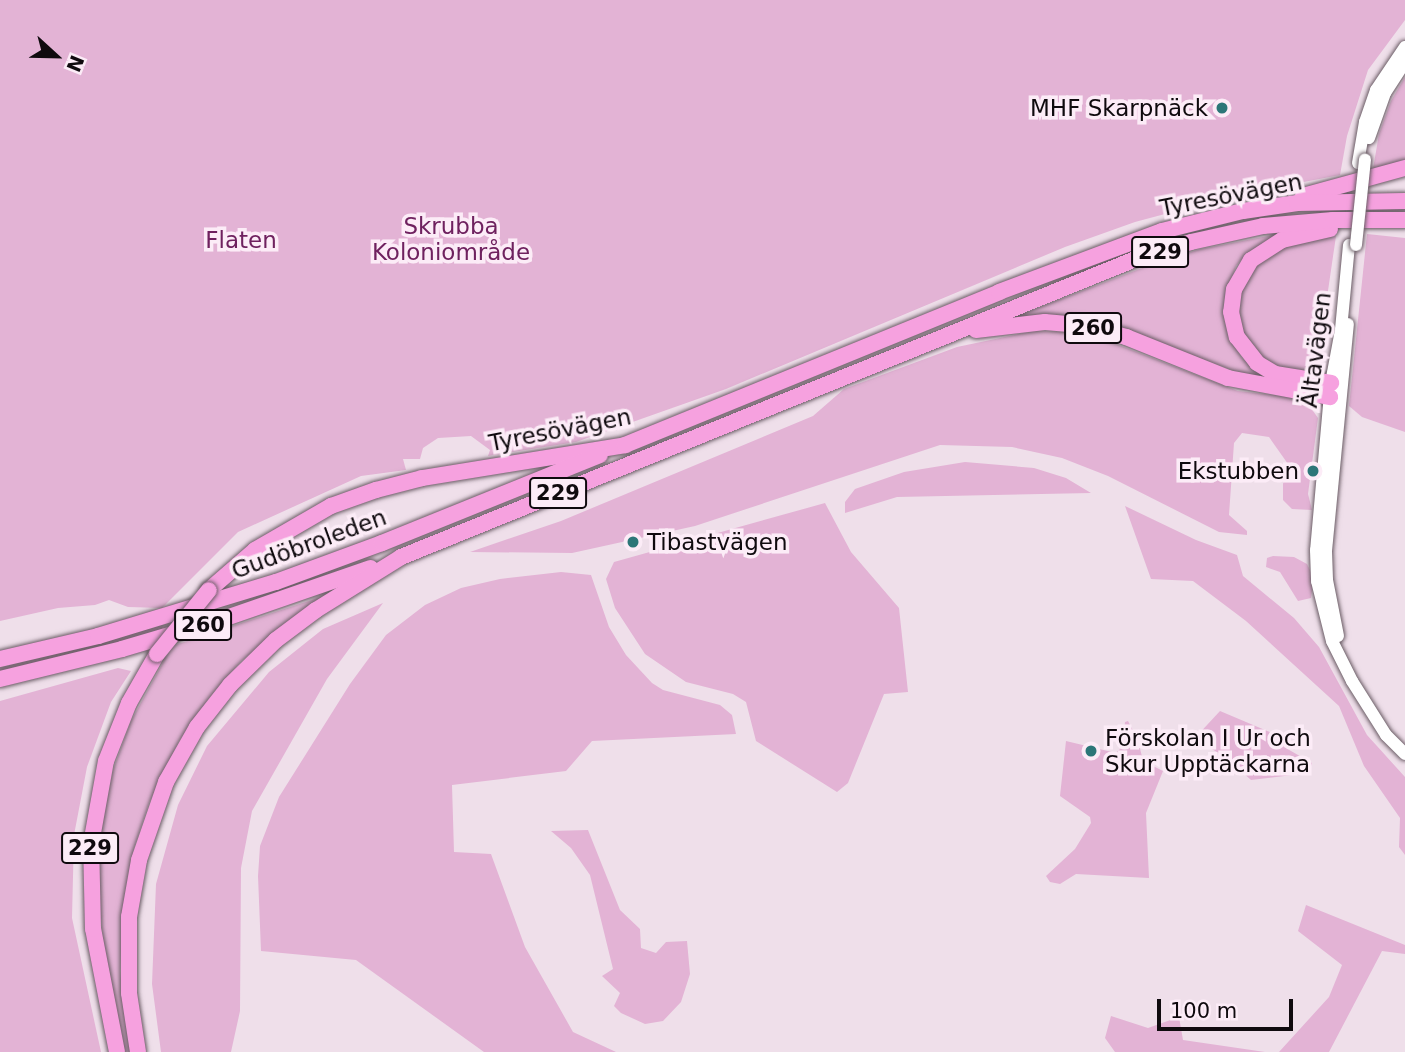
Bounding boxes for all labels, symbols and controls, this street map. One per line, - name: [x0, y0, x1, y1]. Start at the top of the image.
- north arrow: [21, 21, 91, 91]
- text: N: [62, 52, 89, 75]
- place label: MHF Skarpnäck: [1030, 94, 1208, 122]
- marker: MHF Skarpnäck: [1214, 100, 1230, 116]
- street label: Tyresövägen: [1158, 168, 1304, 222]
- park label: Skrubba Koloniområde: [372, 212, 530, 266]
- park label: Flaten: [205, 226, 277, 254]
- road number: 229: [1130, 234, 1190, 270]
- street label: Ältavägen: [1295, 291, 1337, 409]
- road number: 260: [1063, 310, 1123, 346]
- street label: Tyresövägen: [487, 403, 633, 457]
- place label: Ekstubben: [1178, 457, 1299, 485]
- marker: Ekstubben: [1305, 463, 1321, 479]
- road number: 229: [528, 476, 588, 510]
- street label: Gudöbroleden: [228, 503, 390, 585]
- place label: Tibastvägen: [647, 528, 787, 556]
- marker: Tibastvägen: [625, 534, 641, 550]
- road number: 260: [173, 608, 233, 642]
- place label: Förskolan I Ur och Skur Upptäckarna: [1105, 724, 1311, 778]
- marker: Förskolan I Ur och Skur Upptäckarna: [1083, 743, 1099, 759]
- road number: 229: [60, 830, 120, 866]
- scale bar: [1160, 986, 1296, 1030]
- text: 100 m: [1170, 999, 1237, 1023]

